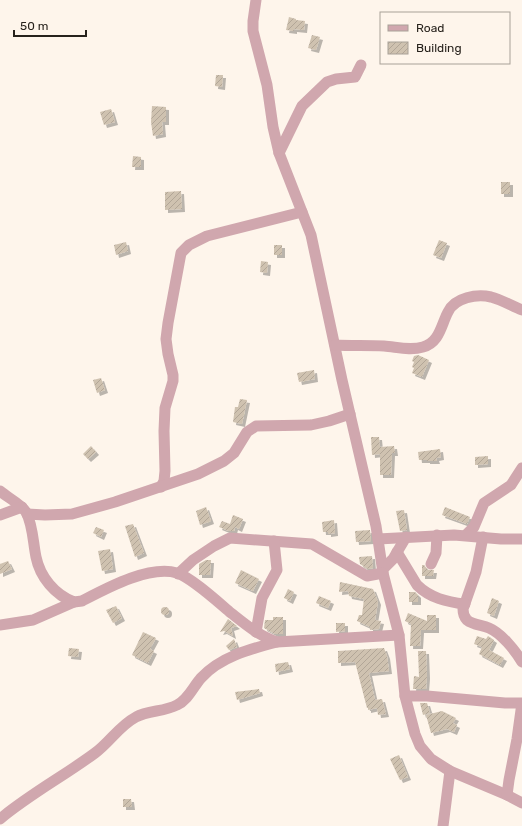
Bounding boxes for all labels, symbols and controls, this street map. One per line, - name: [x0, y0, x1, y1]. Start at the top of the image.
- scale bar: [14, 12, 86, 38]
- legend: [380, 12, 510, 64]
- text: 50 m: [20, 19, 48, 33]
- text: Road: [416, 21, 444, 35]
- text: Building: [416, 41, 462, 55]

